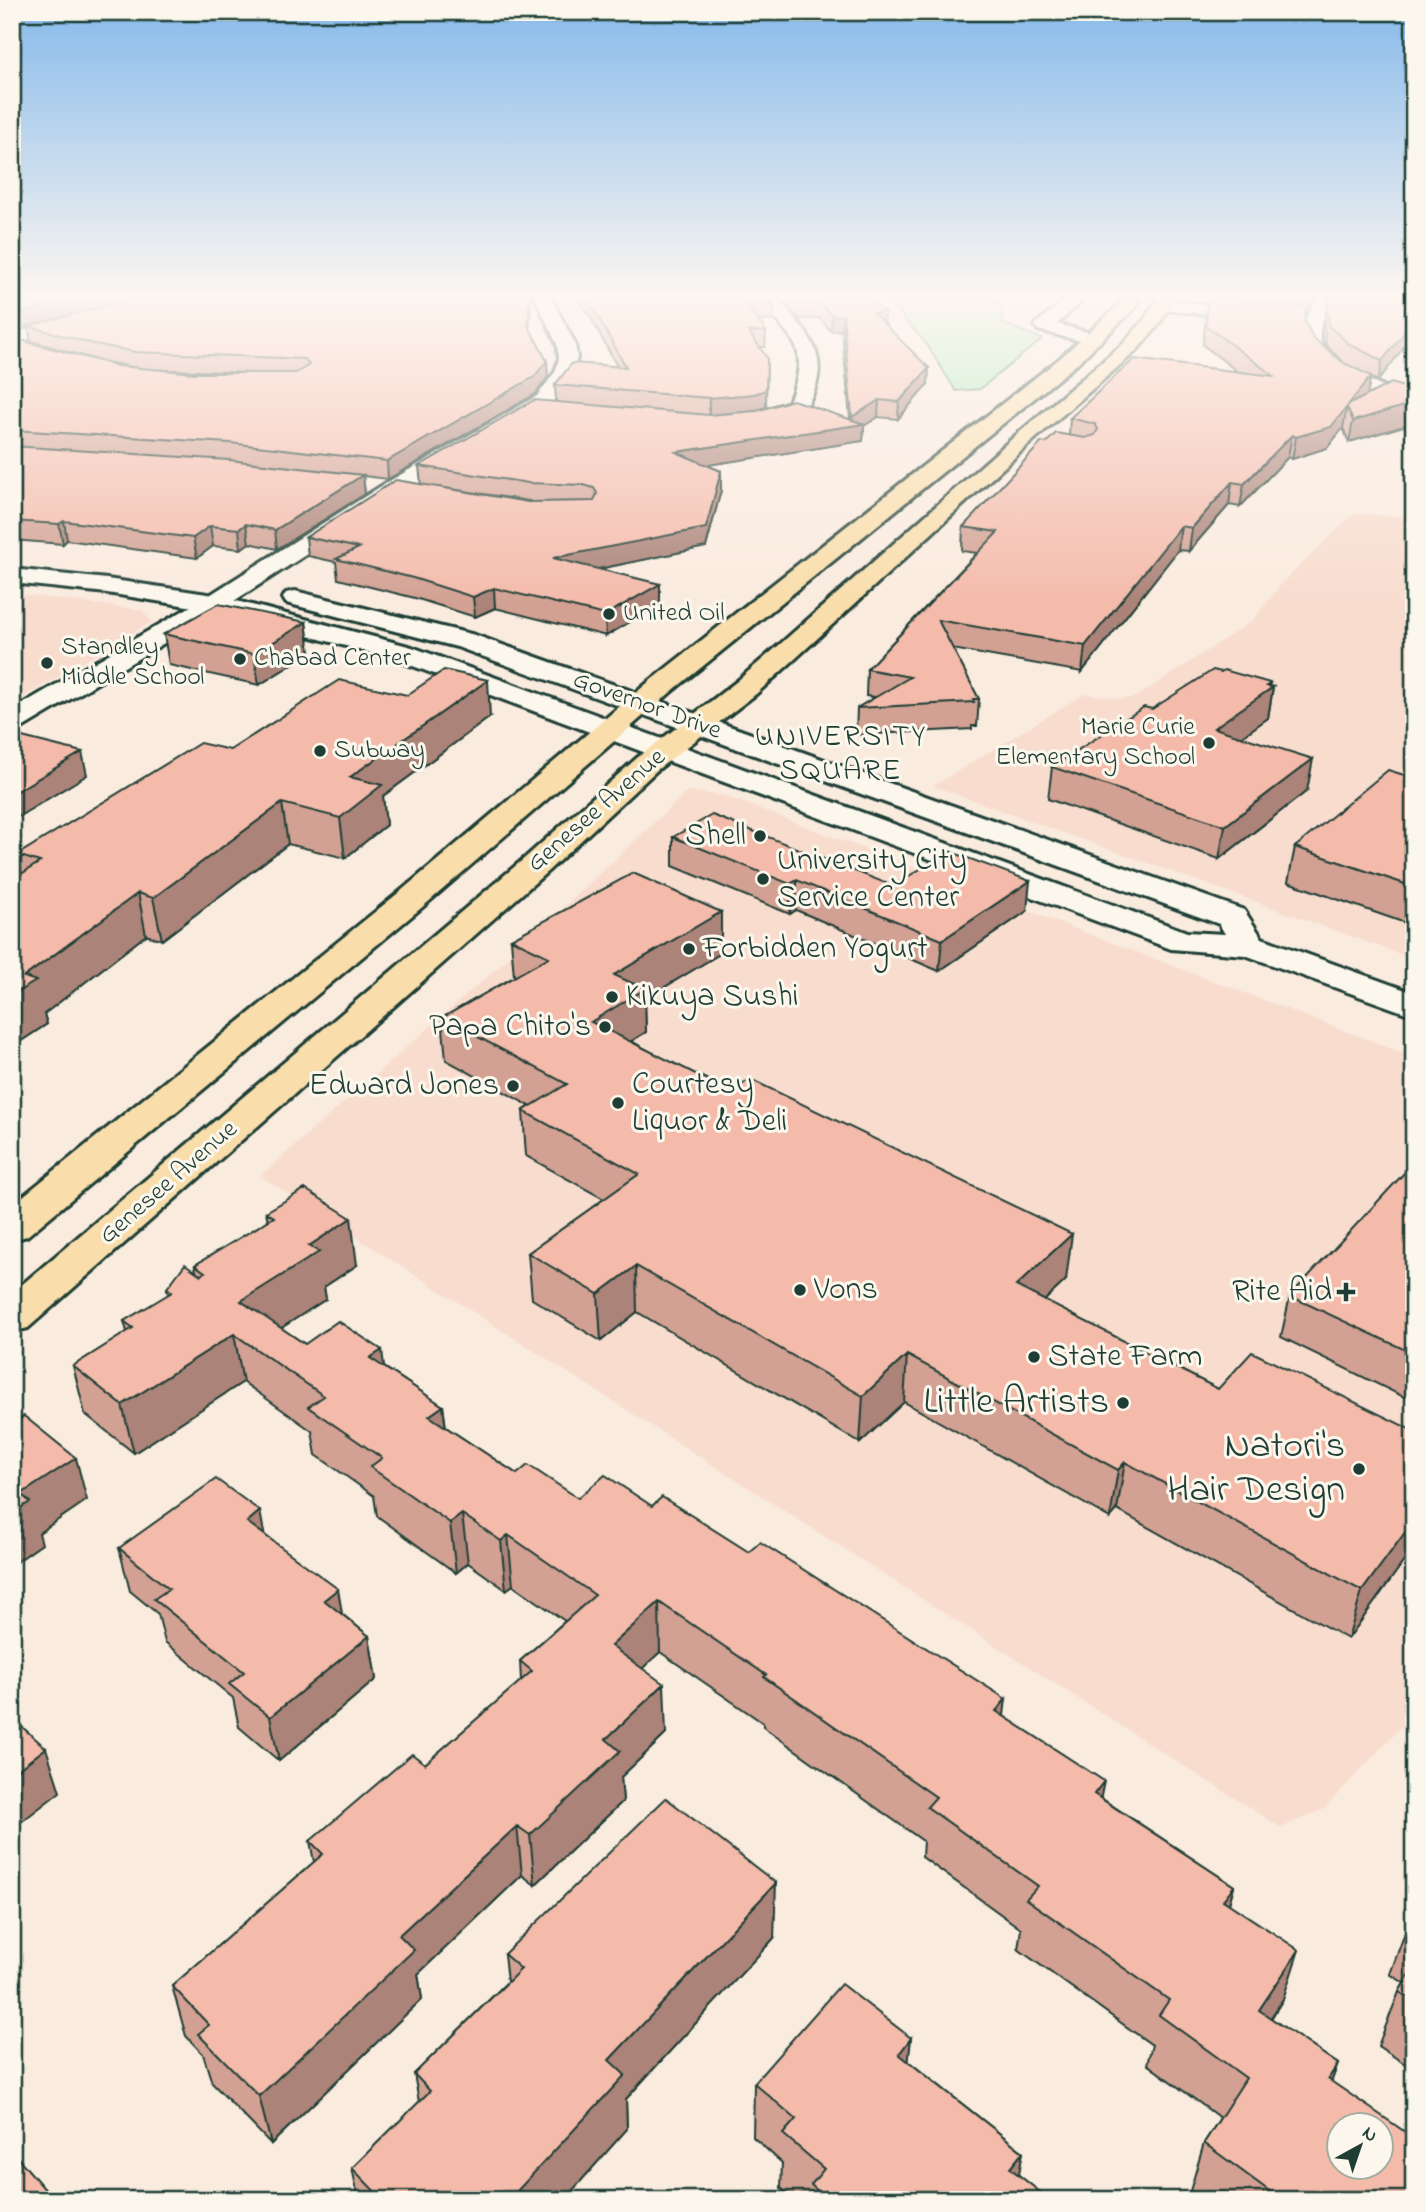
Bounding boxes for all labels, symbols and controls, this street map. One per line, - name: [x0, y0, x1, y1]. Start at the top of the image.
- place label: United Oil: [623, 595, 725, 633]
- marker: United Oil: [601, 606, 617, 622]
- place label: Standley Middle School: [61, 629, 204, 697]
- place label: Chabad Center: [254, 640, 412, 678]
- marker: Chabad Center: [232, 651, 248, 667]
- marker: Standley Middle School: [39, 655, 55, 671]
- street label: Governor Drive: [567, 662, 727, 751]
- place label: Marie Curie Elementary School: [996, 709, 1195, 777]
- district label: UNIVERSITY SQUARE: [755, 716, 927, 794]
- place label: Subway: [334, 732, 425, 770]
- marker: Marie Curie Elementary School: [1201, 735, 1217, 751]
- street label: Genesee Avenue: [519, 740, 675, 882]
- marker: Subway: [312, 743, 328, 759]
- place label: Shell: [685, 813, 746, 860]
- marker: Shell: [752, 828, 768, 844]
- place label: University City Service Center: [777, 838, 967, 922]
- marker: University City Service Center: [755, 871, 771, 887]
- place label: Forbidden Yogurt: [702, 926, 928, 973]
- marker: Forbidden Yogurt: [681, 941, 697, 957]
- place label: Kikuya Sushi: [626, 974, 799, 1021]
- marker: Kikuya Sushi: [604, 989, 620, 1005]
- place label: Papa Chito's: [429, 1004, 591, 1051]
- marker: Papa Chito's: [597, 1019, 613, 1035]
- place label: Courtesy Liquor & Deli: [632, 1062, 787, 1146]
- place label: Edward Jones: [309, 1063, 499, 1110]
- marker: Edward Jones: [505, 1078, 521, 1094]
- marker: Courtesy Liquor & Deli: [610, 1095, 626, 1111]
- street label: Genesee Avenue: [91, 1112, 247, 1254]
- place label: Vons: [813, 1267, 878, 1314]
- place label: Rite Aid: [1232, 1269, 1332, 1316]
- marker: Vons: [792, 1282, 808, 1298]
- marker: Rite Aid: [1338, 1284, 1354, 1300]
- place label: State Farm: [1048, 1334, 1202, 1381]
- marker: State Farm: [1026, 1349, 1042, 1365]
- place label: Little Artists: [923, 1375, 1109, 1431]
- marker: Little Artists: [1115, 1395, 1131, 1411]
- place label: Natori's Hair Design: [1167, 1419, 1345, 1519]
- marker: Natori's Hair Design: [1351, 1461, 1367, 1477]
- north arrow: [1324, 2110, 1394, 2180]
- text: N: [1356, 2120, 1383, 2149]

